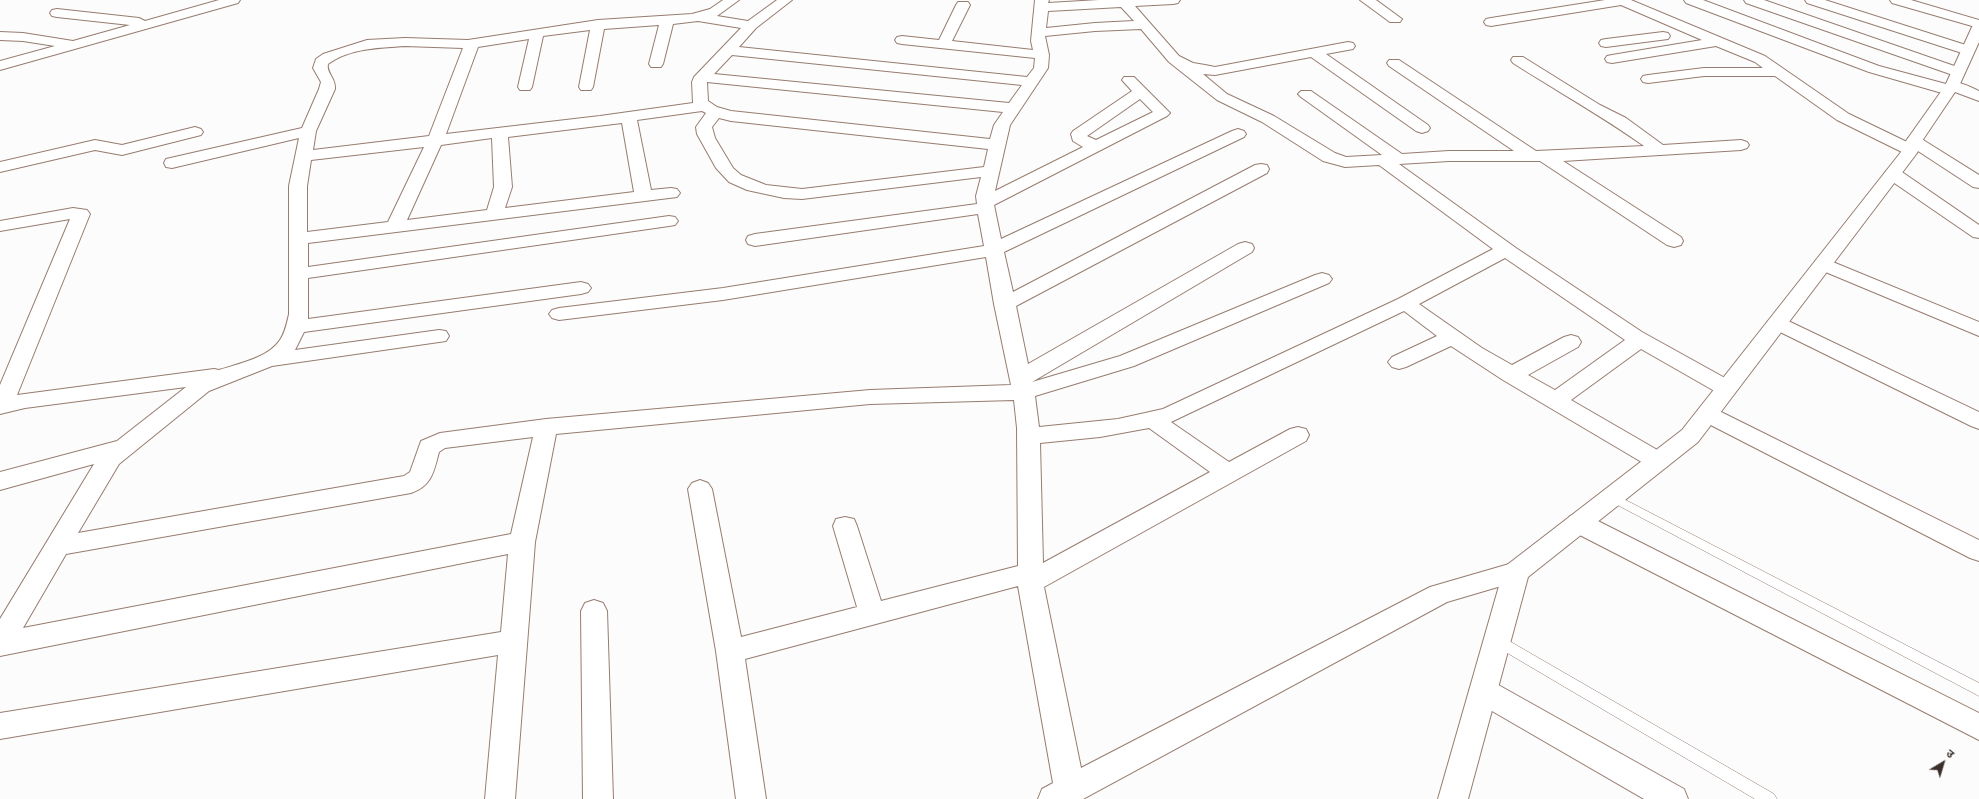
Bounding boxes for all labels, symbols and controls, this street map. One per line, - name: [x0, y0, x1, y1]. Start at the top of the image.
- north arrow: [1923, 743, 1963, 783]
- text: उ: [1943, 745, 1958, 762]

